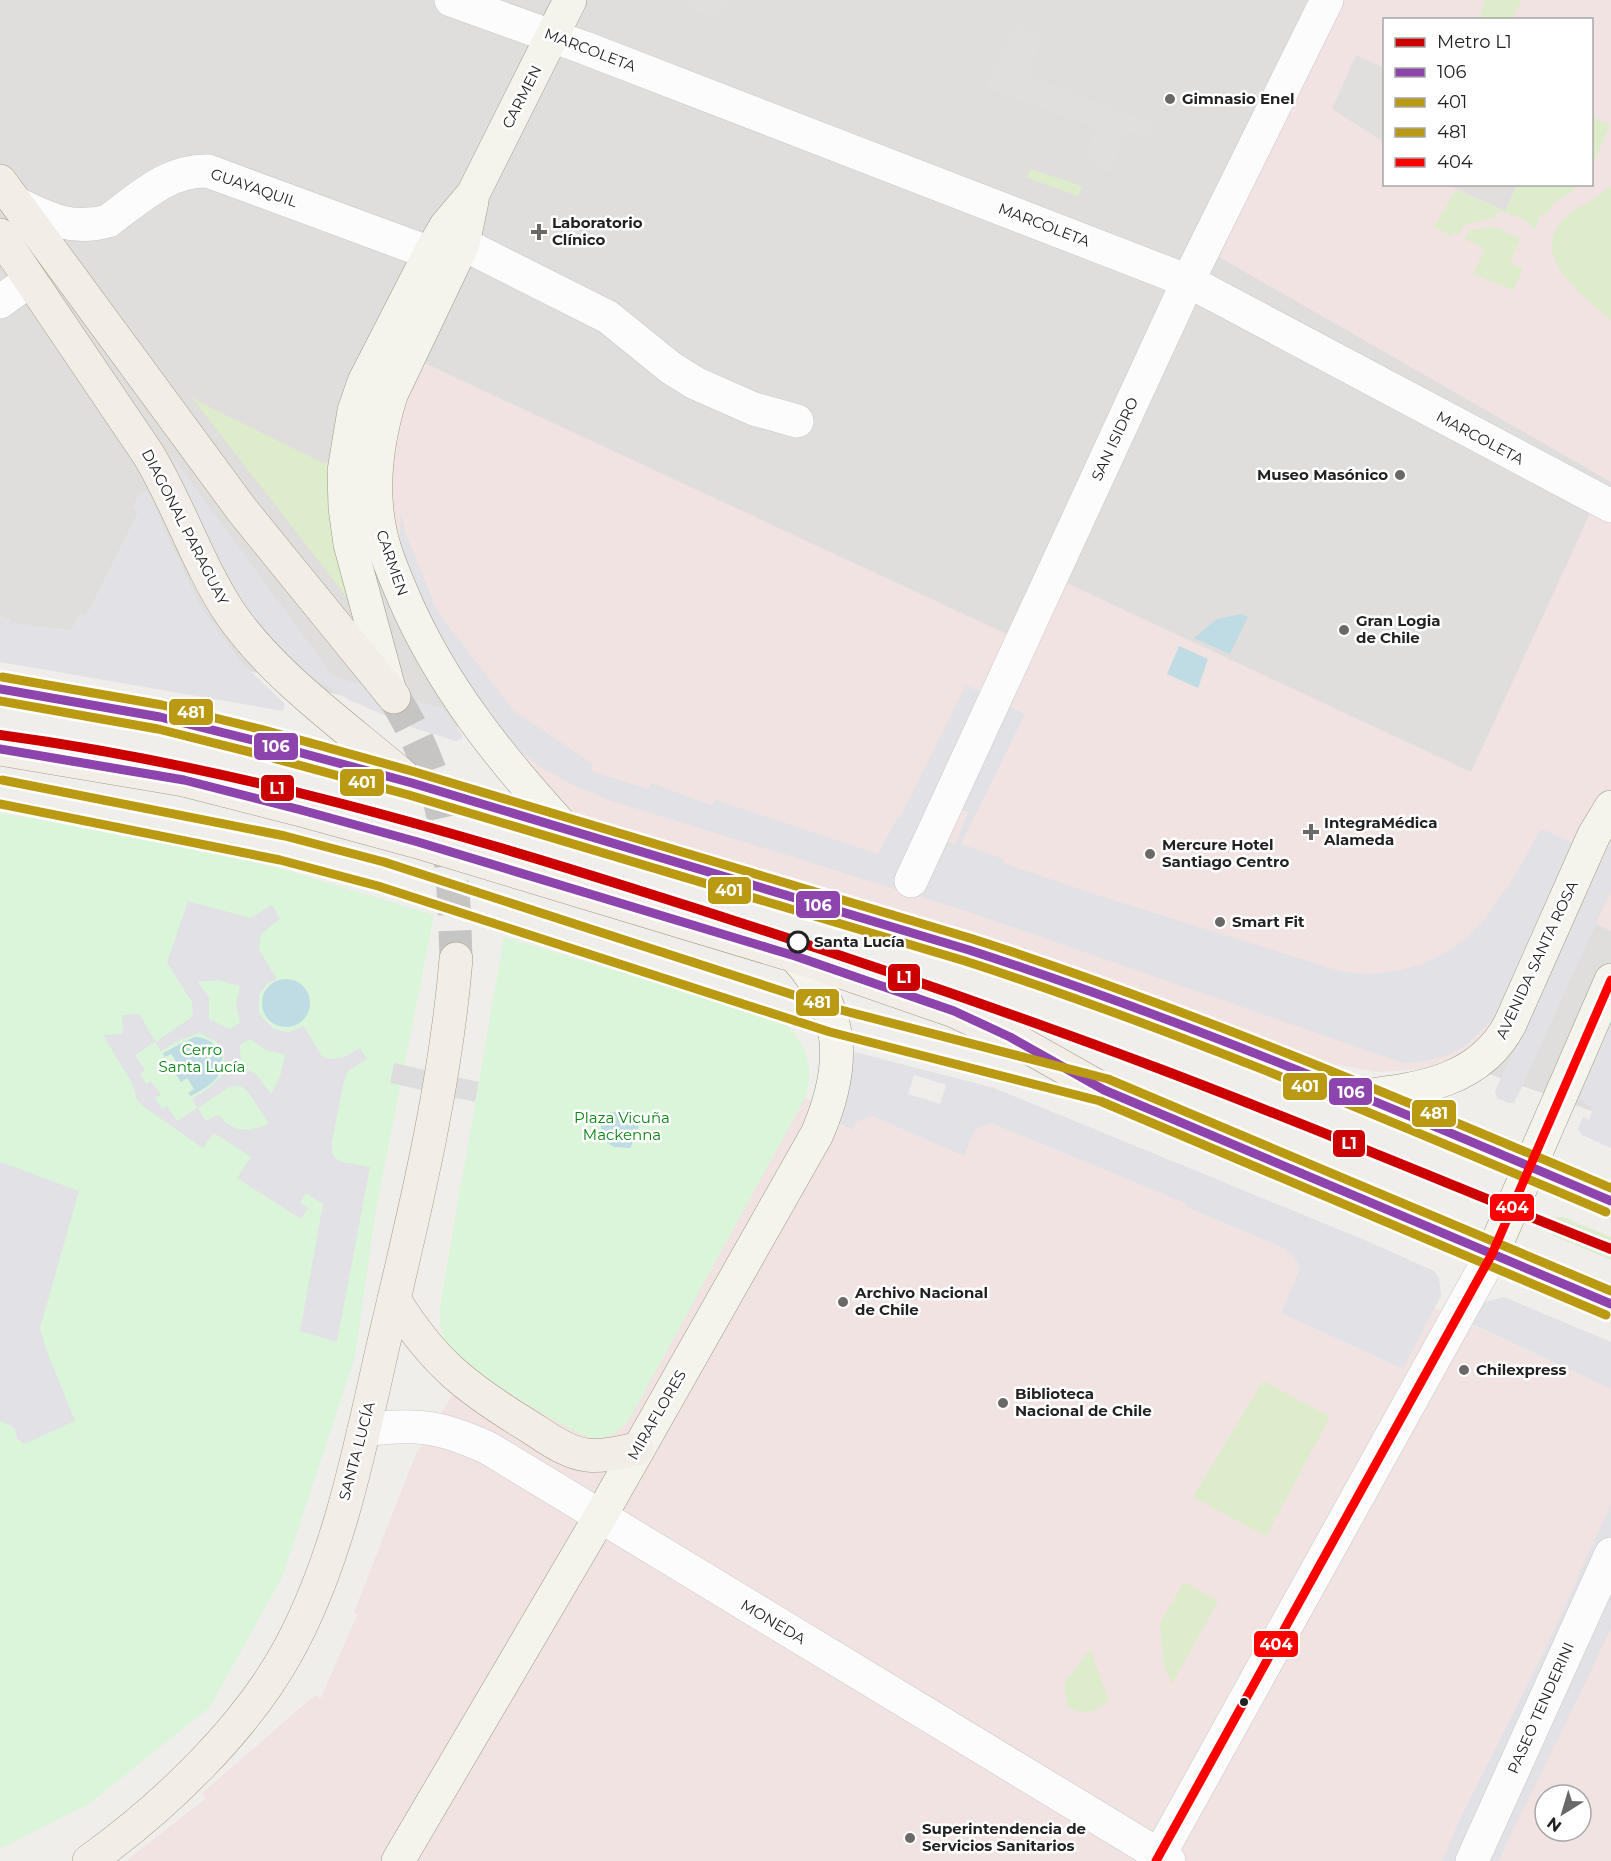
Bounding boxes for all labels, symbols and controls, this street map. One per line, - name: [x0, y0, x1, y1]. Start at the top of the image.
- legend: [1383, 18, 1593, 186]
- street label: MARCOLETA: [542, 23, 639, 76]
- text: Metro L1: [1437, 31, 1512, 53]
- text: 106: [1437, 61, 1466, 83]
- street label: CARMEN: [498, 62, 546, 132]
- place label: Gimnasio Enel: [1182, 89, 1294, 108]
- text: 401: [1437, 91, 1467, 113]
- marker: Gimnasio Enel: [1163, 92, 1177, 106]
- text: 481: [1437, 121, 1467, 143]
- text: 404: [1437, 151, 1473, 173]
- street label: GUAYAQUIL: [208, 164, 300, 211]
- street label: MARCOLETA: [996, 198, 1093, 251]
- place label: Laboratorio Clínico: [552, 213, 643, 249]
- marker: Laboratorio Clínico: [530, 223, 548, 241]
- street label: SAN ISIDRO: [1087, 394, 1142, 484]
- street label: MARCOLETA: [1433, 407, 1527, 469]
- street label: DIAGONAL PARAGUAY: [138, 446, 233, 608]
- place label: Museo Masónico: [1257, 465, 1388, 484]
- marker: Museo Masónico: [1393, 468, 1407, 482]
- street label: CARMEN: [372, 527, 413, 598]
- place label: Gran Logia de Chile: [1356, 611, 1440, 647]
- marker: Gran Logia de Chile: [1337, 623, 1351, 637]
- line badge: 481: [168, 698, 214, 726]
- text: 481: [177, 703, 205, 722]
- line badge: 106: [253, 732, 299, 761]
- text: 106: [262, 737, 290, 756]
- line badge: 401: [339, 768, 385, 797]
- text: 401: [348, 773, 376, 792]
- line badge: L1: [260, 774, 295, 802]
- text: L1: [269, 779, 285, 798]
- place label: IntegraMédica Alameda: [1323, 813, 1437, 849]
- marker: IntegraMédica Alameda: [1302, 823, 1320, 841]
- place label: Mercure Hotel Santiago Centro: [1162, 835, 1289, 871]
- marker: Mercure Hotel Santiago Centro: [1143, 847, 1157, 861]
- line badge: 401: [707, 876, 752, 905]
- street label: AVENIDA SANTA ROSA: [1491, 877, 1582, 1042]
- text: 401: [715, 881, 743, 900]
- line badge: 106: [795, 890, 841, 919]
- text: 106: [804, 896, 832, 915]
- place label: Smart Fit: [1232, 912, 1305, 931]
- marker: Smart Fit: [1213, 915, 1227, 929]
- marker: Santa Lucía: [787, 931, 809, 953]
- place label: Santa Lucía: [814, 932, 905, 951]
- line badge: L1: [887, 963, 921, 992]
- text: L1: [896, 968, 912, 987]
- line badge: 481: [795, 988, 840, 1017]
- text: 481: [803, 993, 831, 1012]
- park label: Cerro Santa Lucía: [159, 1040, 245, 1076]
- line badge: 401: [1282, 1072, 1328, 1101]
- text: 401: [1291, 1077, 1319, 1096]
- line badge: 106: [1328, 1077, 1373, 1106]
- text: 106: [1337, 1083, 1365, 1102]
- line badge: 481: [1411, 1099, 1457, 1128]
- text: 481: [1420, 1104, 1448, 1123]
- park label: Plaza Vicuña Mackenna: [574, 1108, 670, 1144]
- line badge: L1: [1332, 1129, 1366, 1158]
- text: L1: [1341, 1134, 1357, 1153]
- line badge: 404: [1489, 1193, 1535, 1222]
- text: 404: [1496, 1198, 1528, 1217]
- place label: Archivo Nacional de Chile: [854, 1283, 988, 1319]
- marker: Archivo Nacional de Chile: [836, 1295, 850, 1309]
- place label: Chilexpress: [1476, 1360, 1567, 1379]
- marker: Chilexpress: [1457, 1363, 1471, 1377]
- street label: MIRAFLORES: [623, 1366, 690, 1463]
- place label: Biblioteca Nacional de Chile: [1015, 1384, 1152, 1420]
- marker: Biblioteca Nacional de Chile: [996, 1396, 1010, 1410]
- street label: SANTA LUCÍA: [334, 1399, 379, 1502]
- street label: MONEDA: [737, 1595, 809, 1648]
- line badge: 404: [1253, 1630, 1299, 1658]
- text: 404: [1260, 1635, 1292, 1654]
- street label: PASEO TENDERINI: [1503, 1639, 1578, 1777]
- unlabelled marker: [1238, 1696, 1250, 1708]
- north arrow: [1533, 1783, 1593, 1843]
- text: N: [1543, 1813, 1565, 1836]
- place label: Superintendencia de Servicios Sanitarios: [922, 1819, 1086, 1855]
- marker: Superintendencia de Servicios Sanitarios: [903, 1831, 917, 1845]

